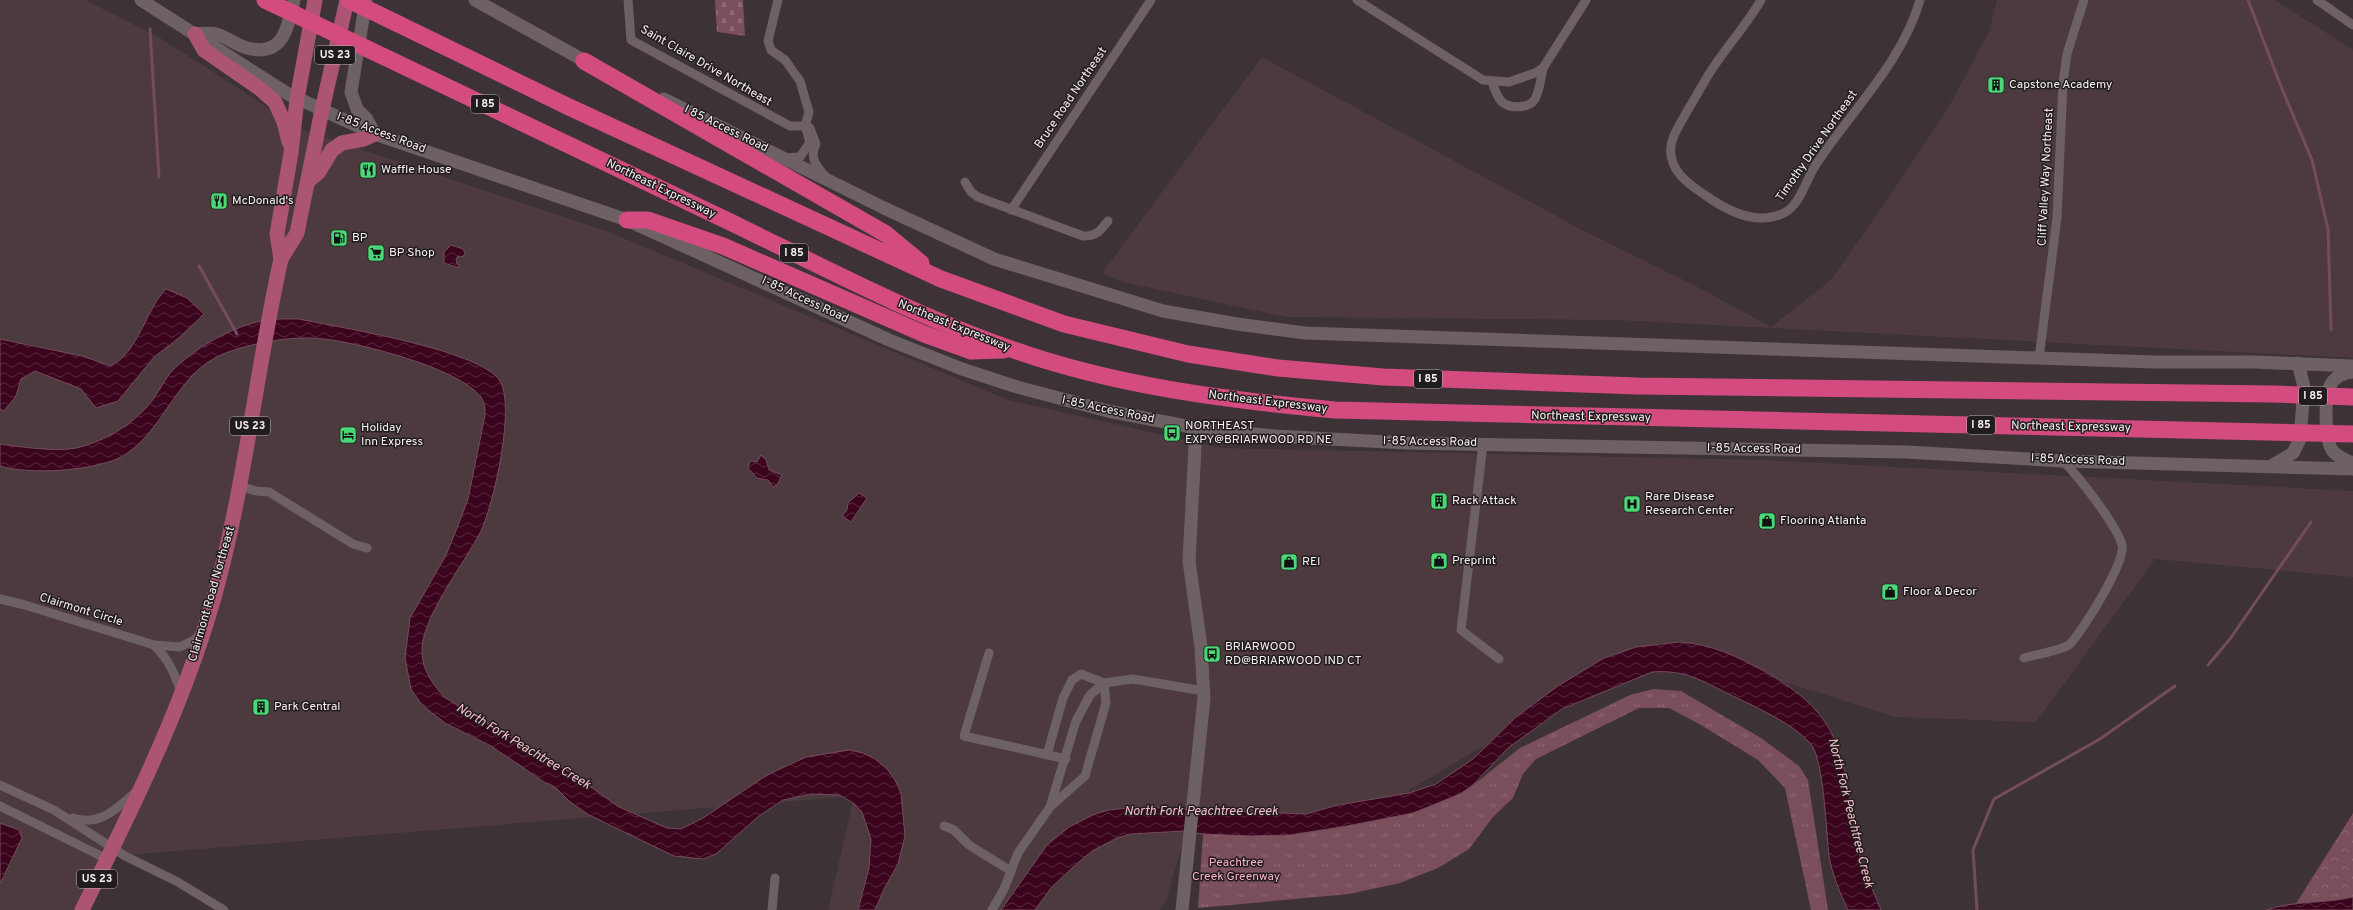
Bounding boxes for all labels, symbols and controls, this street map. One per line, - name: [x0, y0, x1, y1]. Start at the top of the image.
- street label: Saint Claire Drive Northeast: [637, 22, 775, 110]
- street label: Bruce Road Northeast: [1031, 44, 1111, 152]
- road number: US 23: [315, 46, 355, 64]
- building icon: Capstone Academy: [1986, 75, 2006, 95]
- place label: Capstone Academy: [2009, 77, 2112, 93]
- street label: Timothy Drive Northeast: [1772, 87, 1862, 205]
- road number: I 85: [471, 95, 499, 113]
- street label: I 85 Access Road: [681, 102, 771, 156]
- street label: Cliff Valley Way Northeast: [2034, 108, 2058, 246]
- street label: I-85 Access Road: [334, 109, 428, 157]
- street label: Northeast Expressway: [604, 156, 718, 222]
- restaurant icon: Waffle House: [358, 160, 378, 180]
- place label: Waffle House: [381, 162, 451, 178]
- restaurant icon: McDonald's: [209, 191, 229, 211]
- place label: McDonald's: [232, 193, 294, 209]
- fuel station icon: BP: [329, 228, 349, 248]
- place label: BP: [352, 230, 368, 246]
- supermarket icon: BP Shop: [366, 243, 386, 263]
- road number: I 85: [780, 244, 808, 262]
- place label: BP Shop: [389, 245, 435, 261]
- street label: I-85 Access Road: [759, 273, 851, 327]
- street label: Northeast Expressway: [895, 296, 1013, 356]
- road number: I 85: [1414, 370, 1442, 388]
- street label: Northeast Expressway: [1207, 387, 1329, 417]
- road number: I 85: [2299, 387, 2327, 405]
- street label: I-85 Access Road: [1060, 392, 1156, 428]
- street label: Northeast Expressway: [1531, 408, 1651, 426]
- road number: I 85: [1967, 416, 1995, 434]
- road number: US 23: [230, 417, 270, 435]
- place label: NORTHEAST EXPY@BRIARWOOD RD NE: [1185, 418, 1332, 448]
- street label: Northeast Expressway: [2011, 418, 2131, 436]
- place label: Holiday Inn Express: [361, 420, 423, 450]
- bus stop icon: NORTHEAST EXPY@BRIARWOOD RD NE: [1162, 423, 1182, 443]
- hotel icon: Holiday Inn Express: [338, 425, 358, 445]
- street label: I-85 Access Road: [1383, 433, 1477, 451]
- street label: I-85 Access Road: [1707, 440, 1801, 458]
- street label: I-85 Access Road: [2031, 450, 2125, 470]
- place label: Rare Disease Research Center: [1645, 489, 1734, 519]
- building icon: Rack Attack: [1429, 491, 1449, 511]
- place label: Rack Attack: [1452, 493, 1517, 509]
- hospital icon: Rare Disease Research Center: [1622, 494, 1642, 514]
- shop icon: Flooring Atlanta: [1757, 511, 1777, 531]
- place label: Flooring Atlanta: [1780, 513, 1866, 529]
- street label: Clairmont Road Northeast: [185, 524, 239, 664]
- shop icon: Preprint: [1429, 551, 1449, 571]
- shop icon: REI: [1279, 552, 1299, 572]
- place label: Preprint: [1452, 553, 1496, 569]
- place label: REI: [1302, 554, 1321, 570]
- shop icon: Floor & Decor: [1880, 582, 1900, 602]
- place label: Floor & Decor: [1903, 584, 1977, 600]
- street label: Clairmont Circle: [37, 590, 125, 630]
- place label: BRIARWOOD RD@BRIARWOOD IND CT: [1225, 639, 1362, 669]
- bus stop icon: BRIARWOOD RD@BRIARWOOD IND CT: [1202, 644, 1222, 664]
- building icon: Park Central: [251, 697, 271, 717]
- place label: Park Central: [274, 699, 341, 715]
- water label: North Fork Peachtree Creek: [453, 700, 594, 794]
- water label: North Fork Peachtree Creek: [1824, 736, 1877, 890]
- water label: North Fork Peachtree Creek: [1124, 804, 1278, 820]
- park label: Peachtree Creek Greenway: [1192, 855, 1280, 885]
- road number: US 23: [77, 870, 117, 888]

